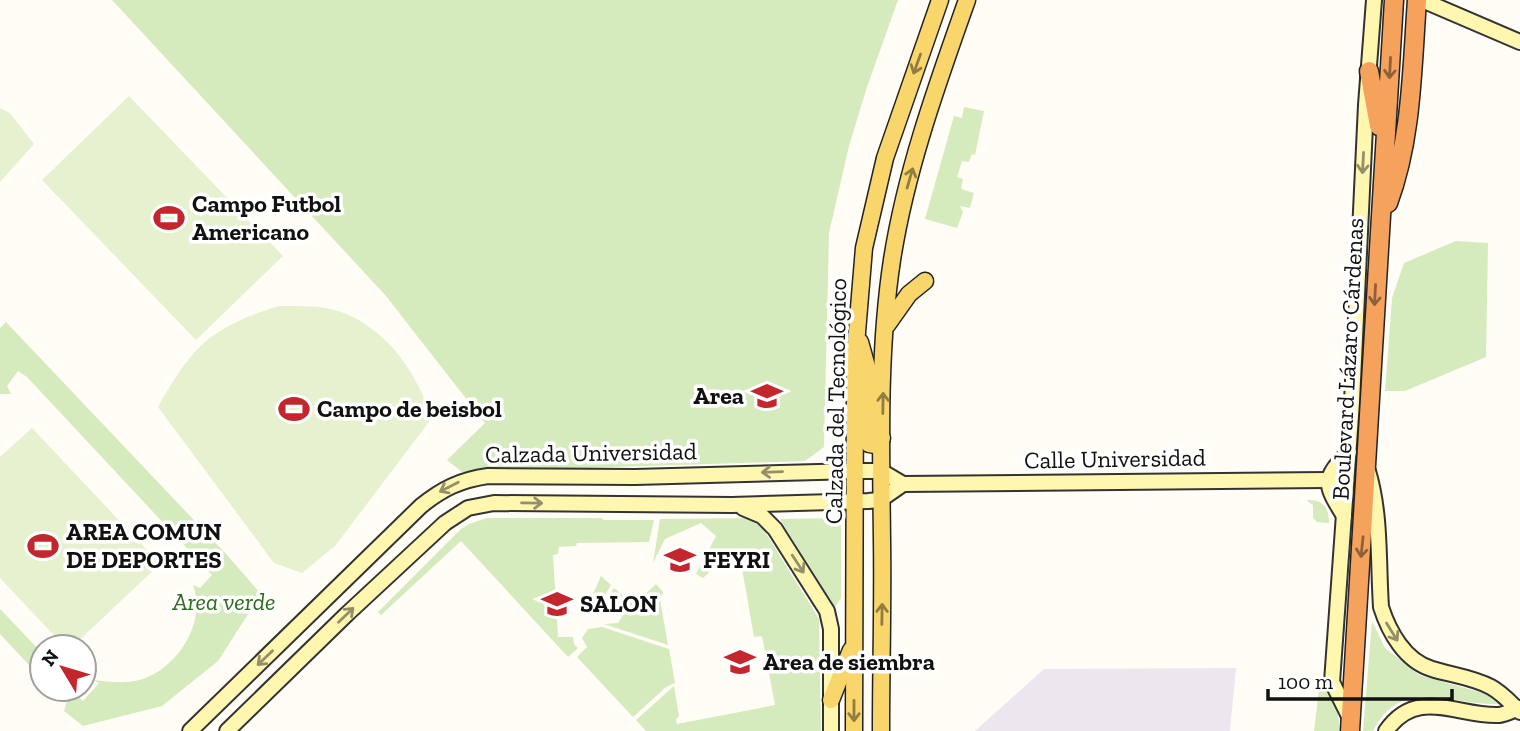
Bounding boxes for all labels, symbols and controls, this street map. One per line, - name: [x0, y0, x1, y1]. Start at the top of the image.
- one-way arrow: [910, 53, 922, 75]
- one-way arrow: [1383, 56, 1396, 79]
- one-way arrow: [1357, 152, 1370, 175]
- one-way arrow: [904, 167, 917, 189]
- place label: Campo Futbol Americano: [192, 189, 341, 246]
- sports icon: Campo Futbol Americano: [152, 201, 186, 235]
- street label: Boulevard Lázaro Cárdenas: [1326, 217, 1369, 501]
- street label: Calzada del Tecnológico: [819, 278, 852, 524]
- one-way arrow: [1369, 283, 1382, 306]
- school or university icon: Area: [750, 379, 784, 413]
- place label: Area: [693, 381, 744, 410]
- sports icon: Campo de beisbol: [277, 392, 311, 426]
- one-way arrow: [876, 392, 890, 415]
- place label: Campo de beisbol: [317, 394, 502, 423]
- street label: Calzada Universidad: [485, 436, 697, 469]
- street label: Calle Universidad: [1024, 442, 1206, 475]
- one-way arrow: [761, 466, 784, 479]
- one-way arrow: [439, 480, 460, 494]
- one-way arrow: [520, 497, 543, 510]
- place label: AREA COMUN DE DEPORTES: [66, 517, 222, 574]
- sports icon: AREA COMUN DE DEPORTES: [26, 529, 60, 563]
- one-way arrow: [1355, 535, 1368, 558]
- school or university icon: FEYRI: [663, 543, 697, 577]
- place label: FEYRI: [703, 545, 770, 574]
- one-way arrow: [791, 553, 805, 573]
- park label: Area verde: [171, 587, 276, 616]
- school or university icon: SALON: [540, 587, 574, 621]
- place label: SALON: [580, 589, 658, 618]
- one-way arrow: [875, 603, 889, 626]
- one-way arrow: [337, 607, 354, 624]
- one-way arrow: [1385, 622, 1399, 642]
- north arrow: [28, 633, 98, 703]
- text: N: [36, 645, 64, 671]
- school or university icon: Area de siembra: [723, 645, 757, 679]
- place label: Area de siembra: [763, 647, 935, 676]
- one-way arrow: [257, 650, 274, 667]
- scale bar: [1268, 658, 1452, 702]
- text: 100 m: [1278, 669, 1333, 694]
- one-way arrow: [847, 699, 861, 722]

